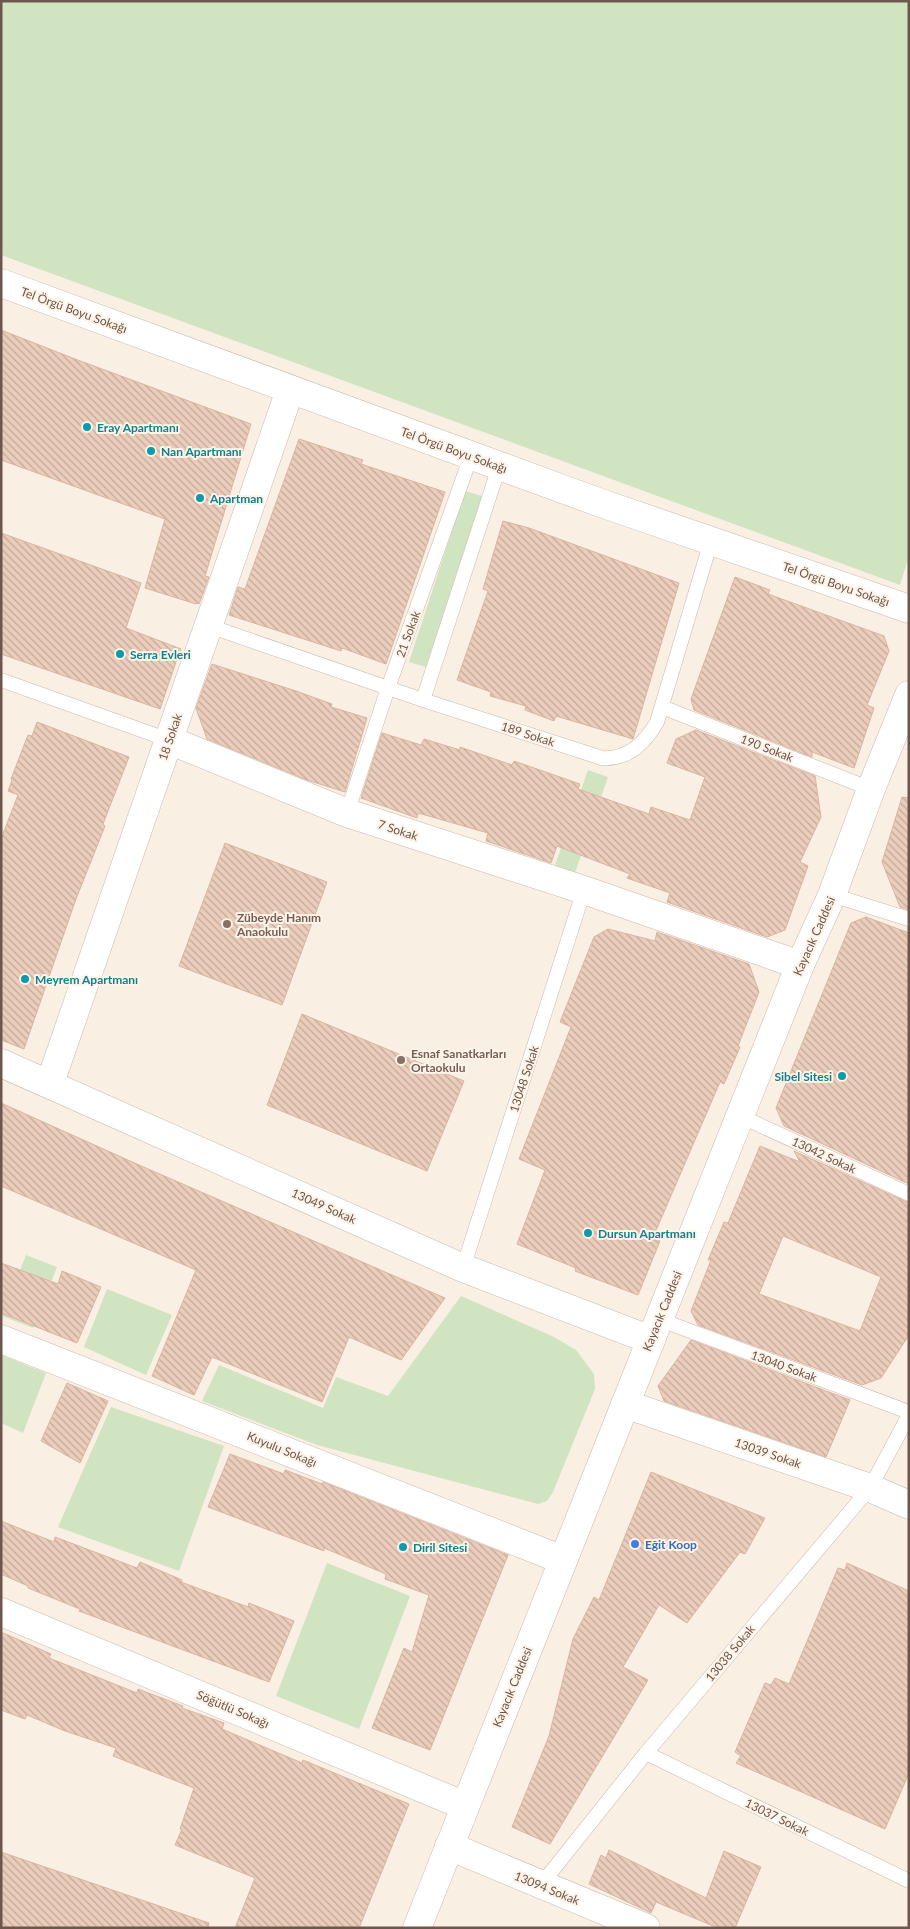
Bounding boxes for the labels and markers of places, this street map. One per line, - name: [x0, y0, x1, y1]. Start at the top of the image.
- place label: Eray Apartmanı: [97, 420, 179, 435]
- marker: Eray Apartmanı: [81, 421, 93, 433]
- place label: Nan Apartmanı: [161, 444, 242, 459]
- marker: Nan Apartmanı: [145, 445, 157, 457]
- place label: Apartman: [209, 491, 263, 506]
- marker: Apartman: [194, 492, 206, 504]
- place label: Serra Evleri: [130, 647, 191, 662]
- marker: Serra Evleri: [114, 648, 126, 660]
- place label: Zübeyde Hanım Anaokulu: [236, 910, 321, 939]
- marker: Zübeyde Hanım Anaokulu: [221, 918, 233, 930]
- place label: Meyrem Apartmanı: [35, 972, 138, 987]
- marker: Meyrem Apartmanı: [19, 973, 31, 985]
- place label: Esnaf Sanatkarları Ortaokulu: [411, 1046, 506, 1075]
- marker: Esnaf Sanatkarları Ortaokulu: [395, 1054, 407, 1066]
- place label: Sibel Sitesi: [775, 1069, 832, 1084]
- marker: Sibel Sitesi: [836, 1070, 848, 1082]
- place label: Dursun Apartmanı: [598, 1226, 696, 1241]
- marker: Dursun Apartmanı: [582, 1227, 594, 1239]
- place label: Eğit Koop: [645, 1537, 697, 1552]
- marker: Eğit Koop: [629, 1538, 641, 1550]
- place label: Diril Sitesi: [413, 1540, 467, 1555]
- marker: Diril Sitesi: [397, 1541, 409, 1553]

